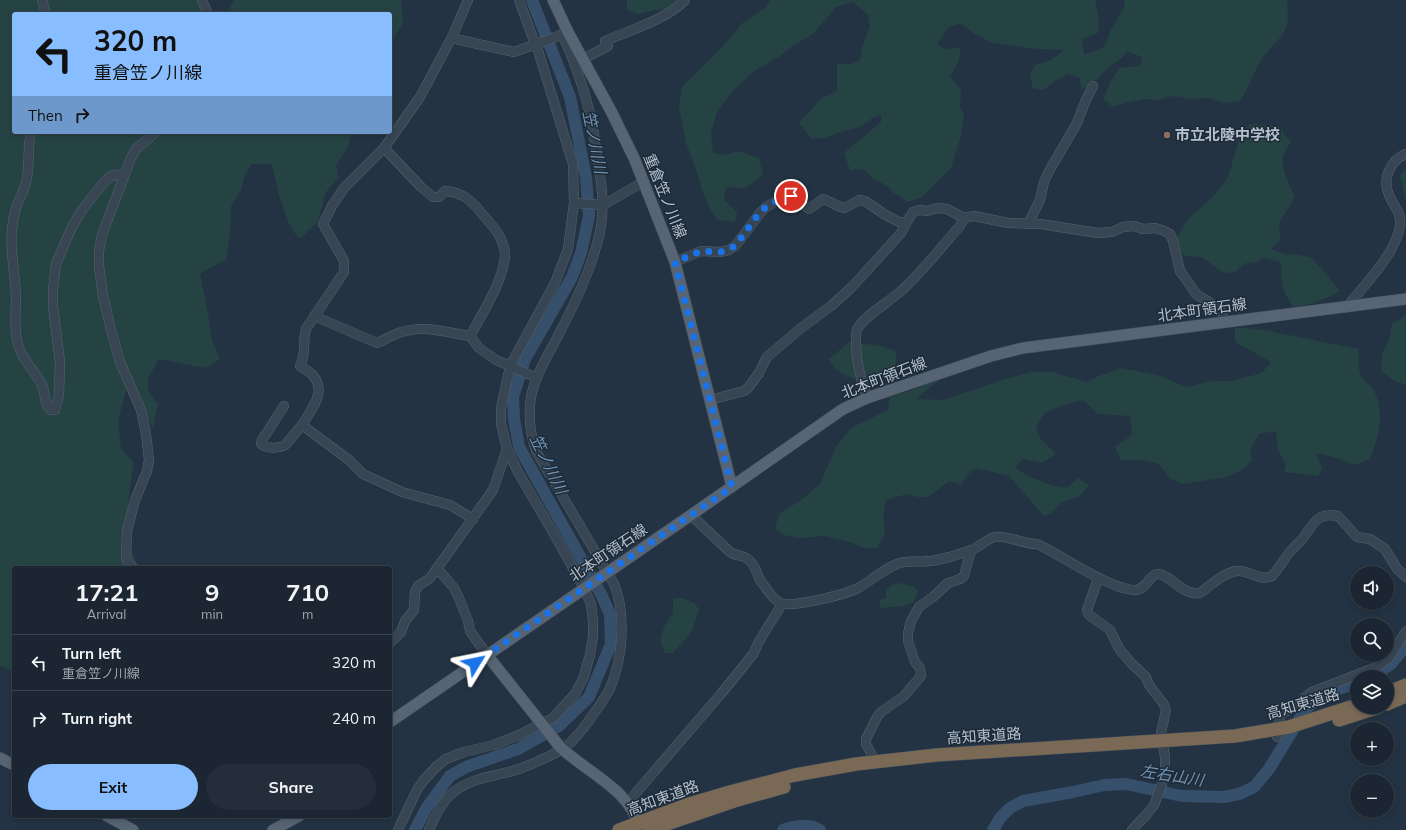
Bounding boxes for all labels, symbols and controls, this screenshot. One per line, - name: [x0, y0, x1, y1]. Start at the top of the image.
- text: 320 m: [94, 23, 177, 58]
- icon: left: [28, 28, 80, 80]
- text: 重倉笠ノ川線: [94, 61, 202, 84]
- icon: right: [71, 104, 93, 126]
- text: Then: [28, 106, 63, 125]
- water label: 笠ノ川川: [579, 109, 611, 177]
- place label: 市立北陵中学校: [1175, 125, 1280, 144]
- marker: 市立北陵中学校: [1162, 130, 1172, 140]
- street label: 重倉笠ノ川線: [640, 151, 691, 241]
- pin: [774, 179, 808, 213]
- icon: arrive: [780, 185, 802, 207]
- street label: 北本町領石線: [1156, 294, 1248, 325]
- street label: 北本町領石線: [838, 353, 929, 403]
- water label: 笠ノ川川: [526, 431, 573, 499]
- street label: 北本町領石線: [565, 520, 650, 586]
- map controls: [1350, 566, 1394, 818]
- button: sound: [1350, 566, 1394, 610]
- text: 17:21: [75, 577, 138, 607]
- text: 9: [205, 577, 219, 607]
- text: 710: [286, 577, 329, 607]
- text: Arrival: [87, 606, 126, 622]
- text: min: [201, 606, 223, 622]
- text: m: [302, 606, 313, 622]
- button: search: [1350, 618, 1394, 662]
- position arrow: [454, 642, 496, 684]
- text: Turn left: [62, 644, 121, 663]
- icon: left: [28, 652, 50, 674]
- text: 320 m: [332, 653, 376, 672]
- text: 重倉笠ノ川線: [62, 665, 140, 681]
- button: layers: [1350, 670, 1394, 714]
- street label: 高知東道路: [1264, 684, 1342, 723]
- icon: right: [28, 708, 50, 730]
- text: Turn right: [62, 709, 132, 728]
- text: 240 m: [332, 709, 376, 728]
- button: +: [1350, 722, 1394, 766]
- street label: 高知東道路: [946, 723, 1022, 748]
- water label: 左右山川: [1139, 760, 1207, 790]
- button: Exit: [28, 764, 198, 810]
- button: Share: [206, 764, 376, 810]
- button: −: [1350, 774, 1394, 818]
- street label: 高知東道路: [624, 776, 701, 819]

